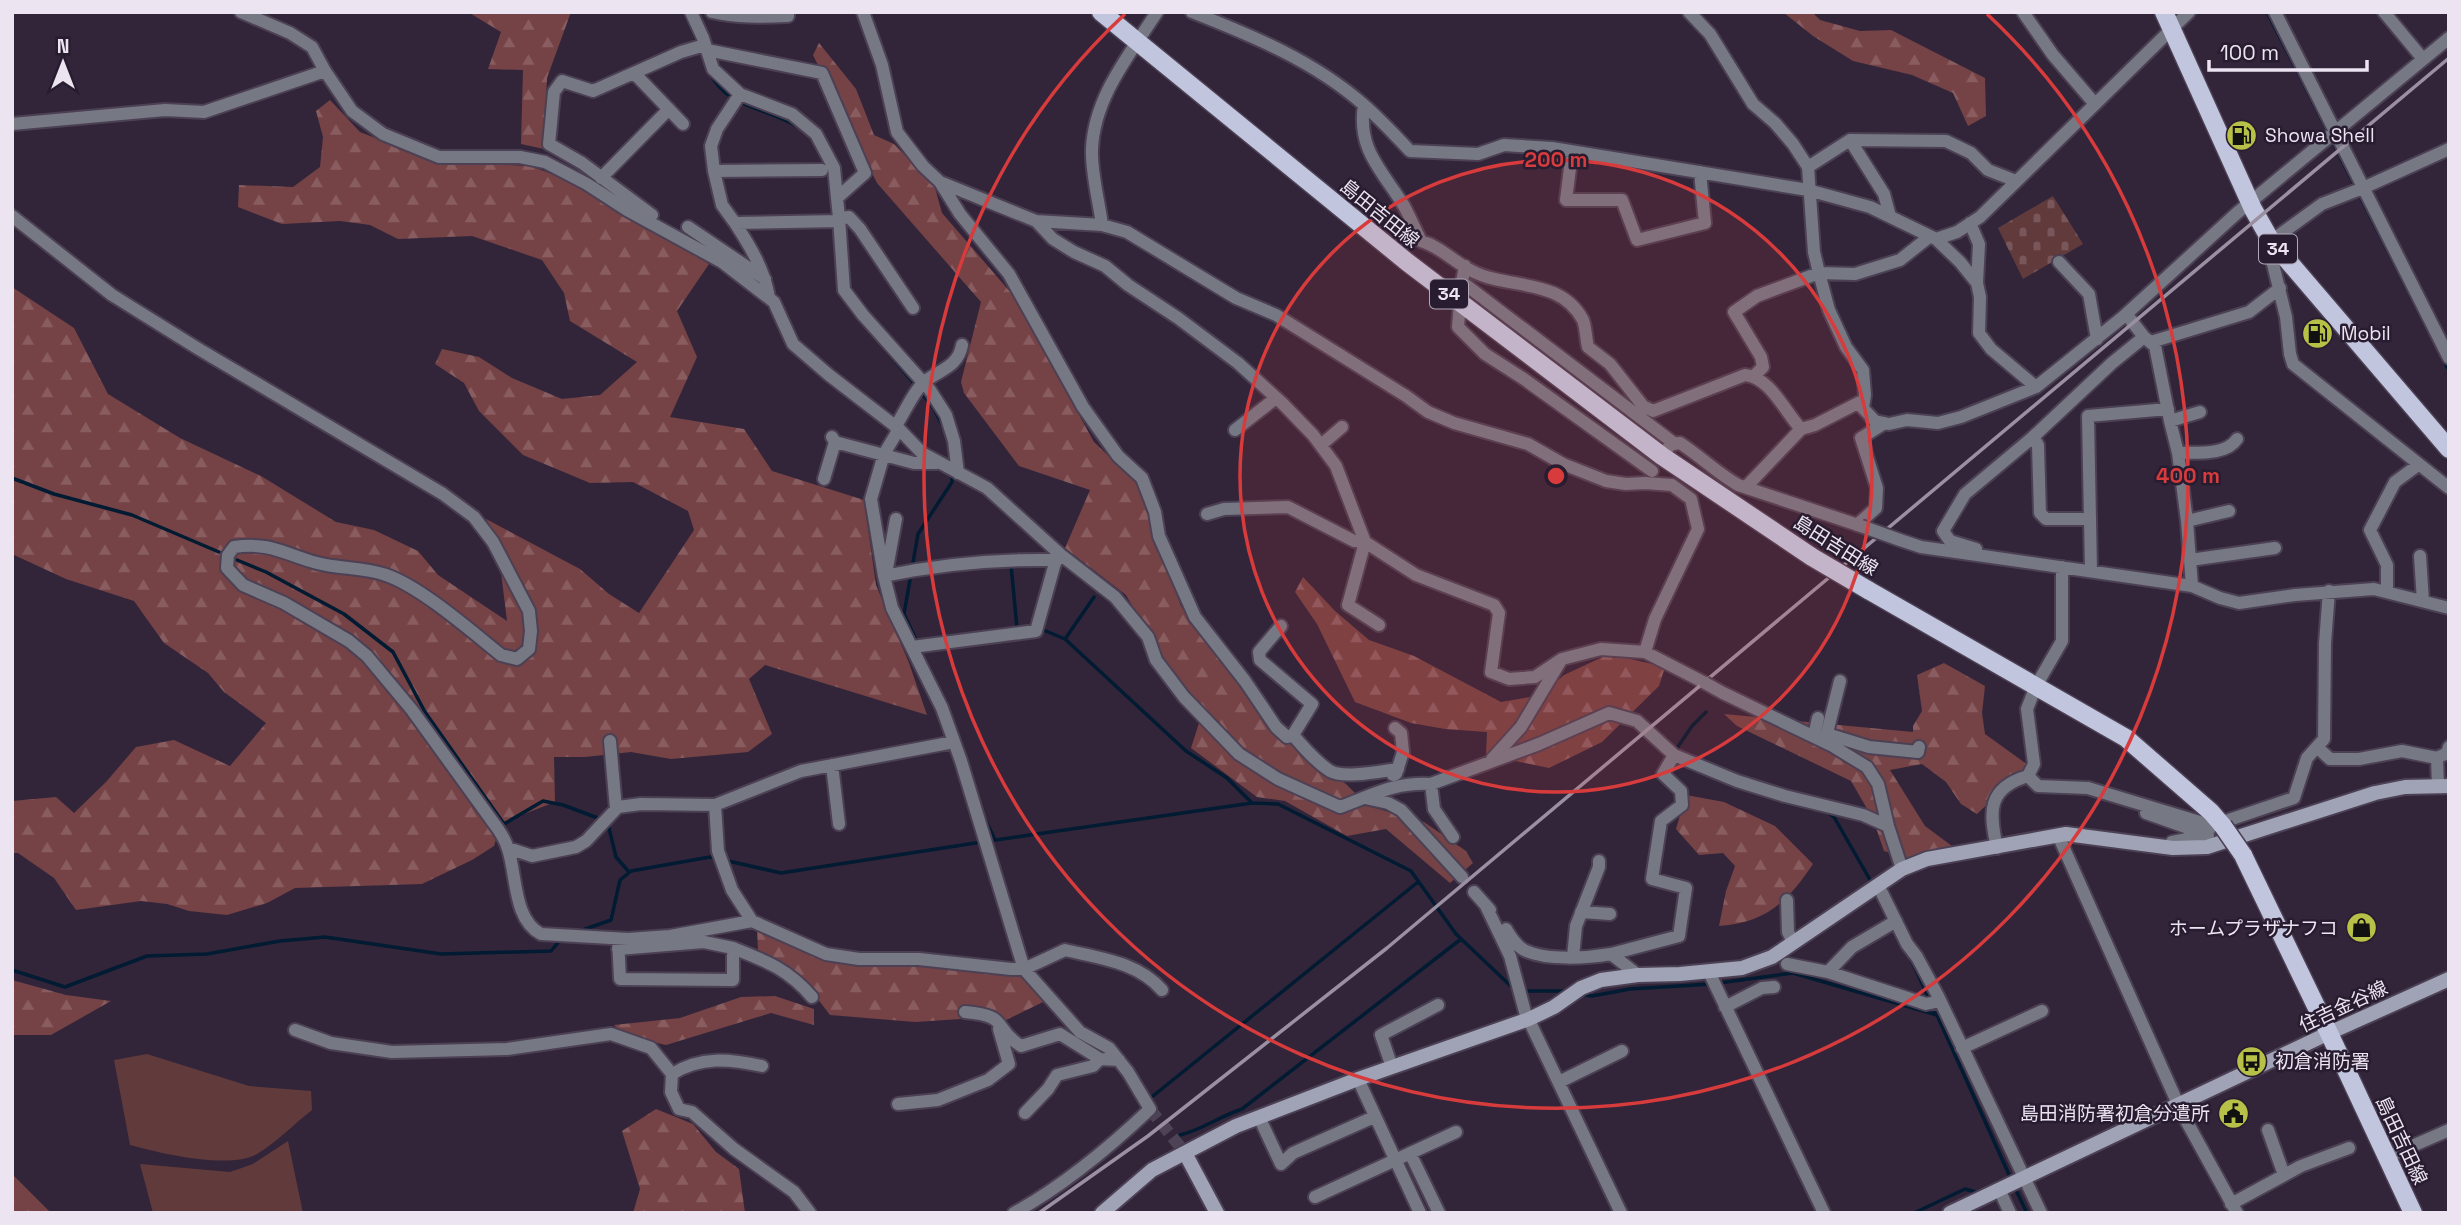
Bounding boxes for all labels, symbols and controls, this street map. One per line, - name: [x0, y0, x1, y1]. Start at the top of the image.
- north arrow: [28, 28, 98, 98]
- scale bar: [2209, 28, 2366, 72]
- text: N: [57, 34, 69, 59]
- text: 100 m: [2220, 39, 2279, 66]
- fuel station icon: Showa Shell: [2225, 118, 2259, 152]
- place label: Showa Shell: [2265, 123, 2375, 148]
- text: 200 m: [1525, 146, 1587, 173]
- street label: 島田吉田線: [1335, 174, 1424, 253]
- road number: 34: [2259, 234, 2297, 264]
- road number: 34: [1430, 280, 1468, 308]
- fuel station icon: Mobil: [2301, 316, 2335, 350]
- place label: Mobil: [2341, 321, 2391, 346]
- text: 400 m: [2156, 462, 2220, 489]
- centre of rings: [1544, 464, 1568, 488]
- street label: 島田吉田線: [1789, 510, 1883, 581]
- shop icon: ホームプラザナフコ: [2344, 911, 2378, 945]
- place label: ホームプラザナフコ: [2169, 916, 2338, 941]
- street label: 住吉金谷線: [2295, 975, 2392, 1038]
- bus stop icon: 初倉消防署: [2235, 1044, 2269, 1078]
- place label: 初倉消防署: [2275, 1049, 2370, 1074]
- street label: 島田吉田線: [2370, 1092, 2433, 1189]
- public building icon: 島田消防署初倉分遣所: [2216, 1096, 2250, 1130]
- place label: 島田消防署初倉分遣所: [2020, 1101, 2210, 1126]

